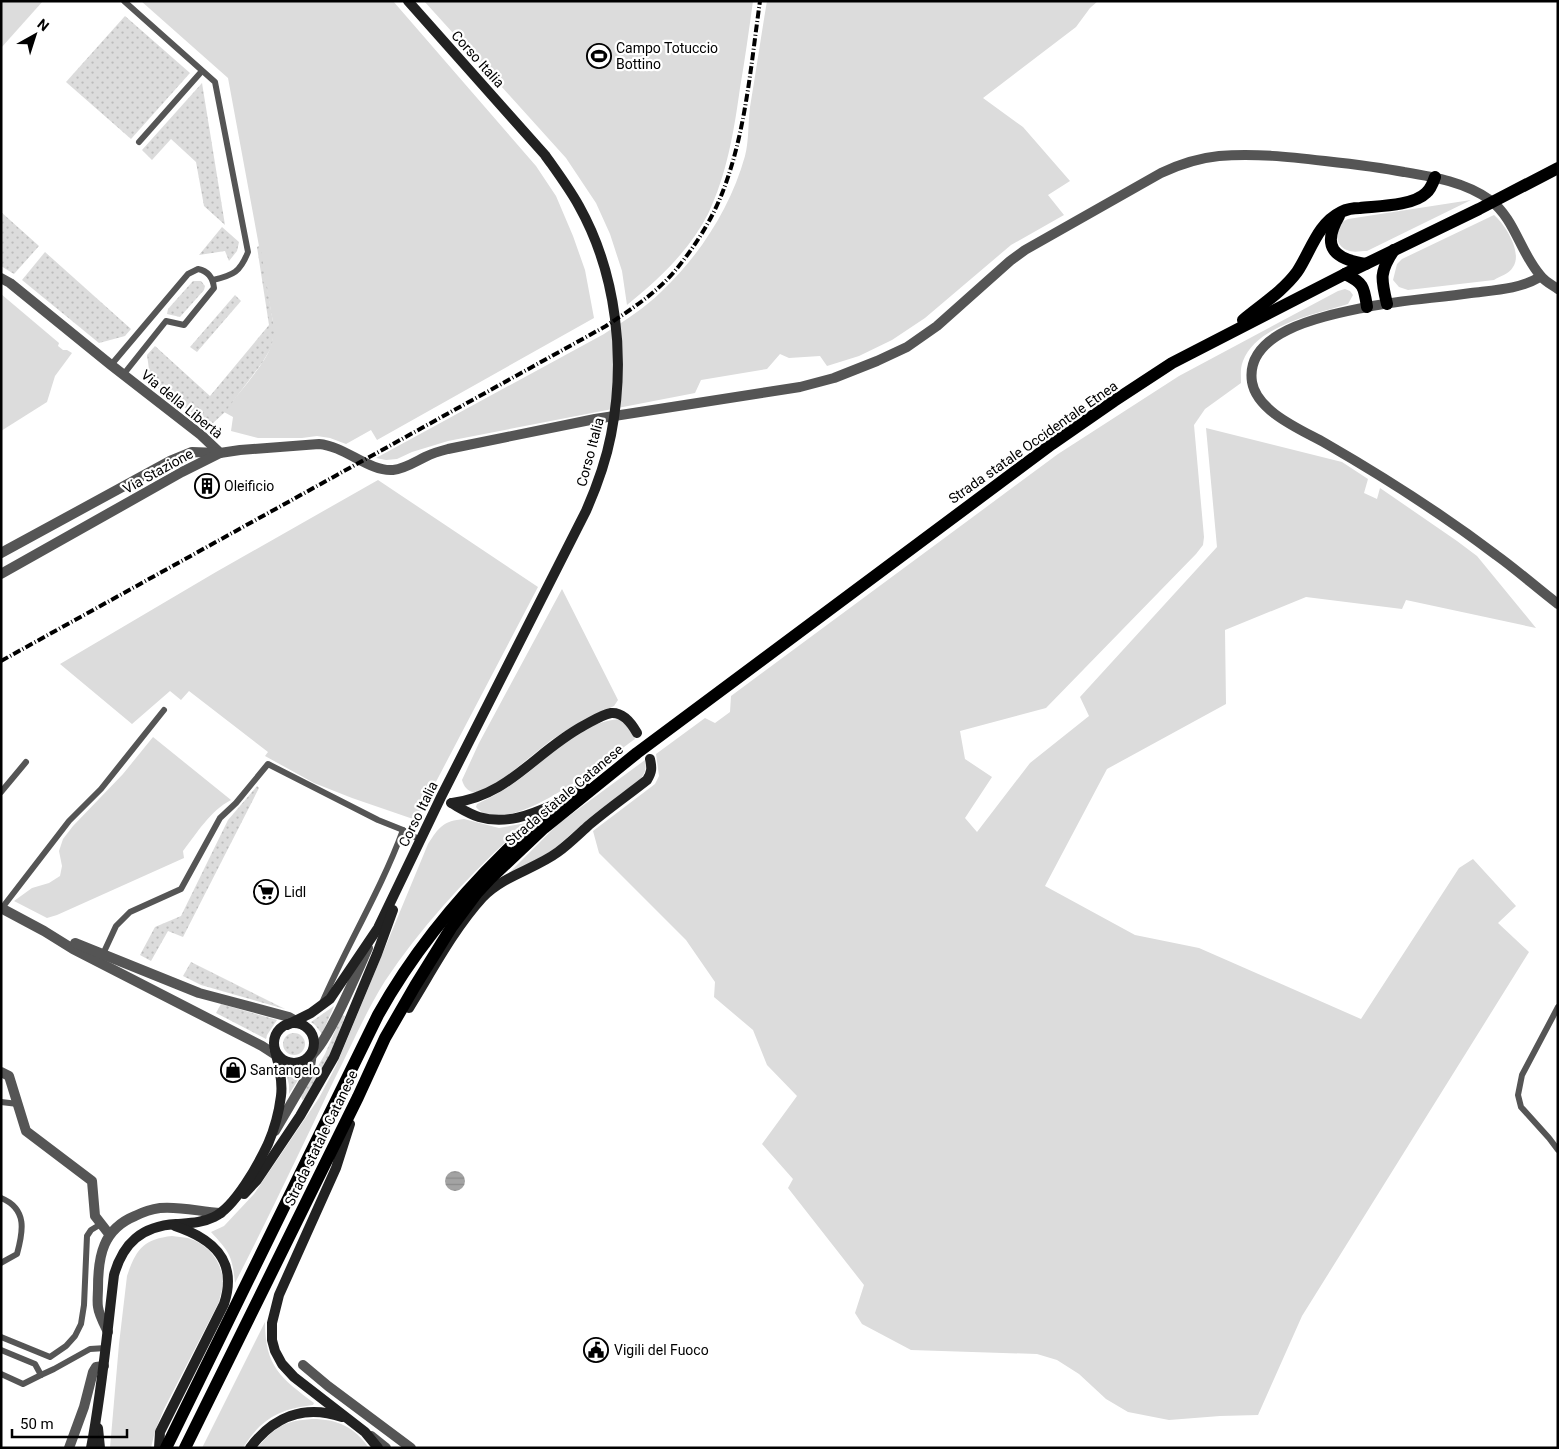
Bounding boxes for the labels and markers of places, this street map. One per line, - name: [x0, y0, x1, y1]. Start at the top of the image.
- place label: Campo Totuccio Bottino: [616, 40, 718, 72]
- sports icon: Campo Totuccio Bottino: [586, 43, 612, 69]
- building icon: Oleificio: [194, 473, 220, 499]
- place label: Oleificio: [224, 478, 274, 494]
- supermarket icon: Lidl: [253, 879, 279, 905]
- place label: Lidl: [284, 884, 306, 900]
- shop icon: Santangelo: [220, 1057, 246, 1083]
- place label: Santangelo: [250, 1062, 320, 1078]
- public building icon: Vigili del Fuoco: [583, 1337, 609, 1363]
- place label: Vigili del Fuoco: [614, 1342, 709, 1358]

